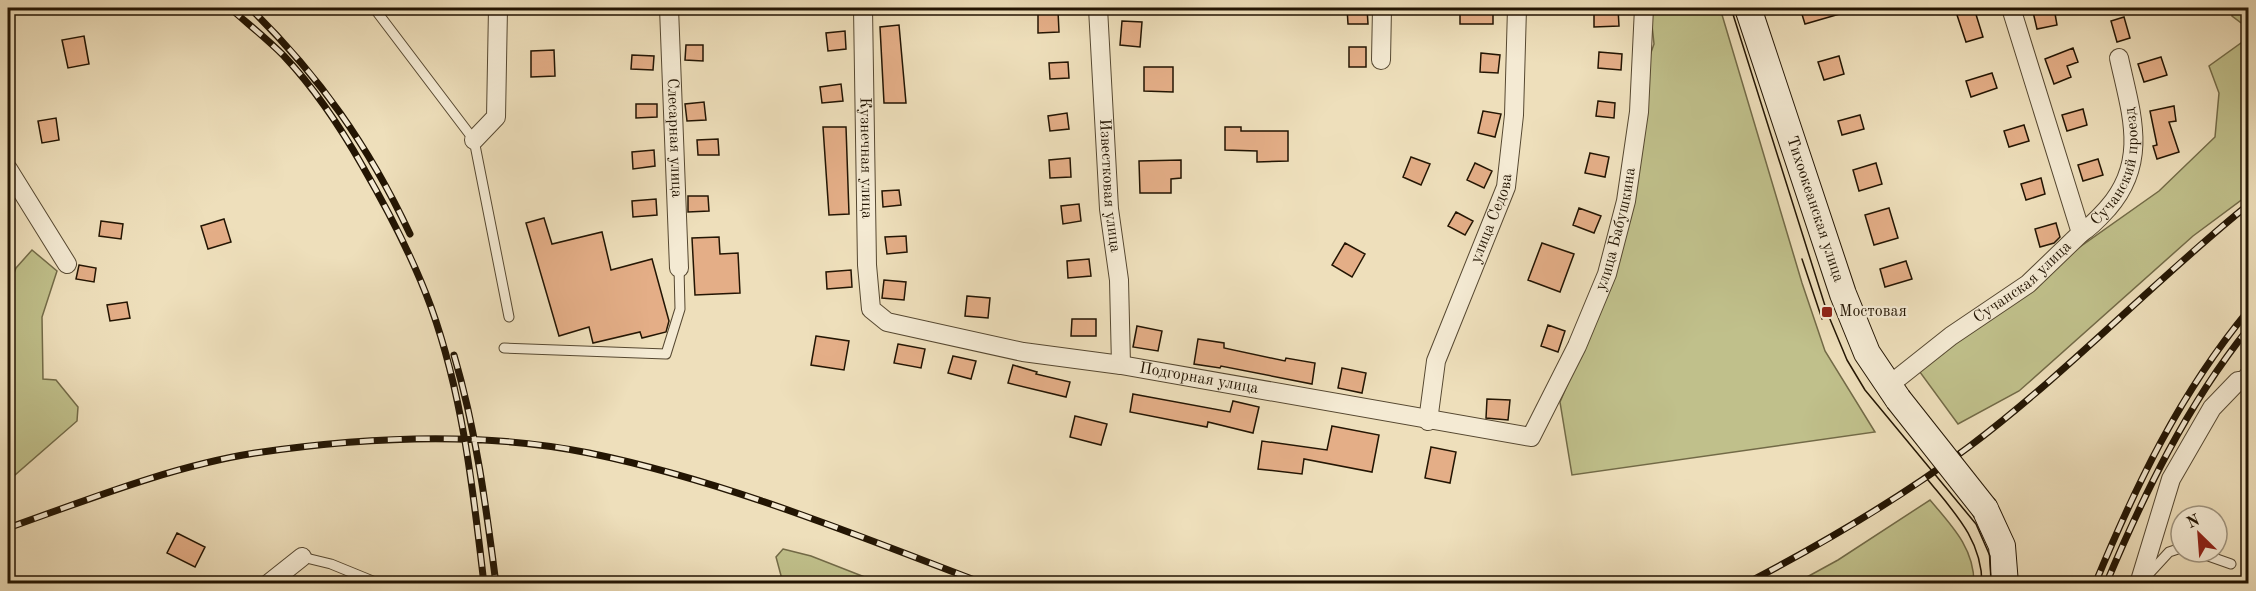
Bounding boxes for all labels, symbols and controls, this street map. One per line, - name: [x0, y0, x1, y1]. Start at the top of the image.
- street label: Слесарная улица: [664, 78, 684, 198]
- street label: Кузнечная улица: [856, 97, 874, 219]
- street label: Сучанский проезд: [2088, 106, 2141, 229]
- street label: Известковая улица: [1096, 118, 1123, 254]
- street label: Тихоокеанская улица: [1783, 134, 1847, 284]
- street label: улица Бабушкина: [1593, 166, 1639, 293]
- street label: улица Седова: [1468, 173, 1515, 266]
- street label: Сучанская улица: [1971, 239, 2075, 326]
- place label: Мостовая: [1839, 304, 1907, 320]
- marker: Мостовая: [1820, 305, 1834, 319]
- street label: Подгорная улица: [1138, 360, 1260, 397]
- north arrow: [2169, 504, 2229, 564]
- text: N: [2185, 512, 2203, 532]

